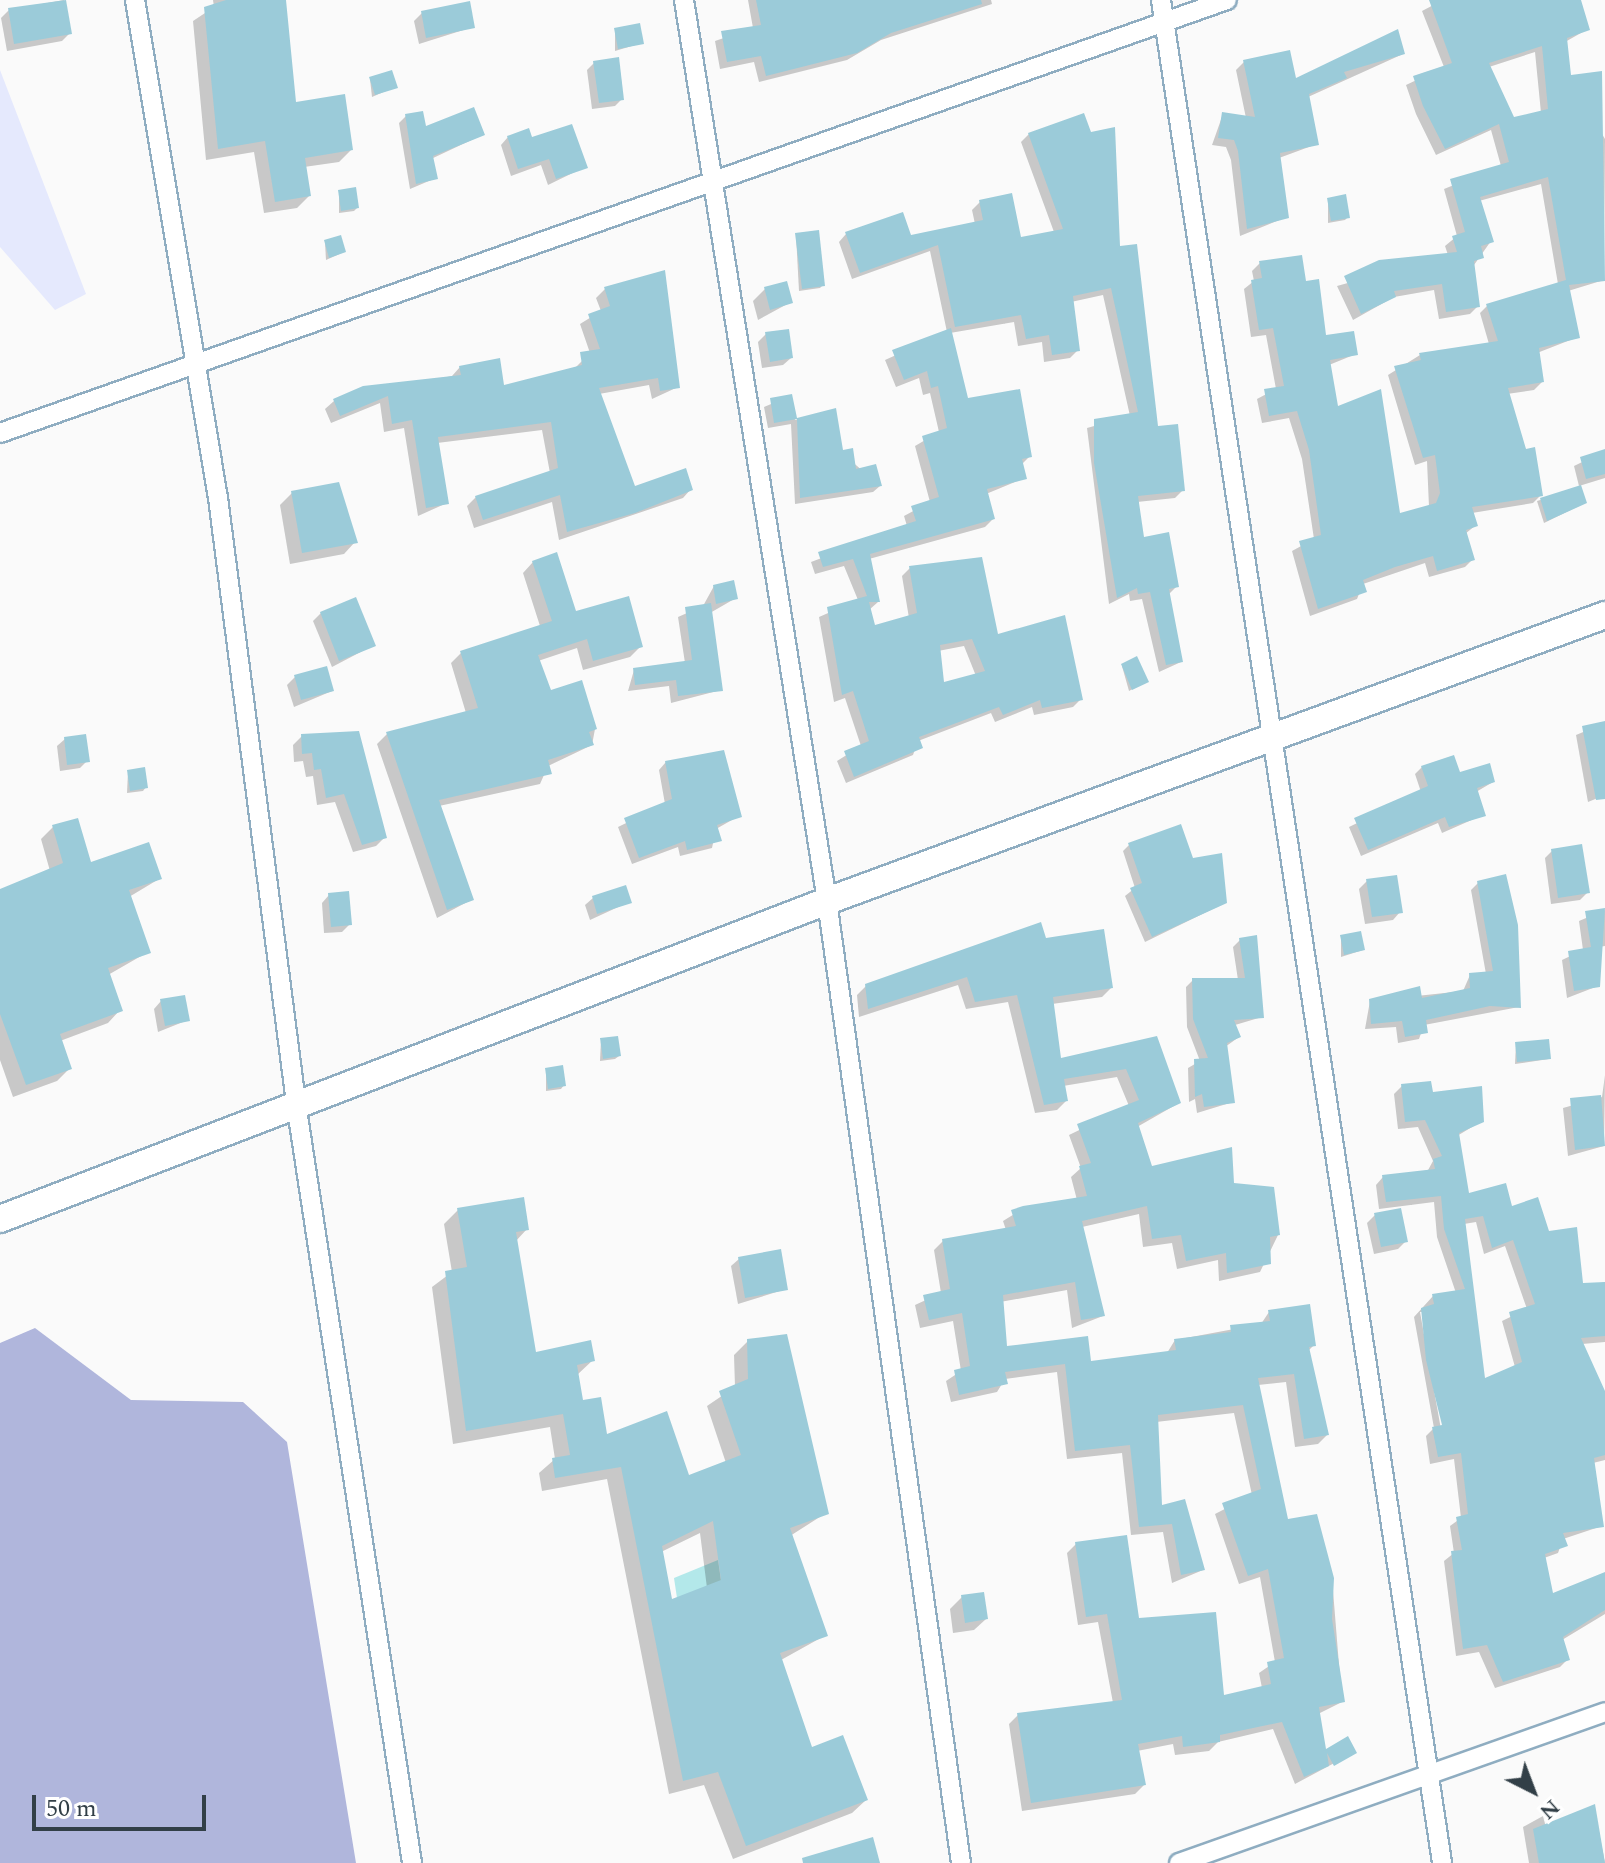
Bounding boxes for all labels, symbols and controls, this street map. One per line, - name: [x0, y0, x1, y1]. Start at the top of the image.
- north arrow: [1493, 1751, 1573, 1831]
- scale bar: [36, 1779, 210, 1829]
- text: 50 m: [46, 1791, 97, 1827]
- text: N: [1532, 1791, 1567, 1827]

